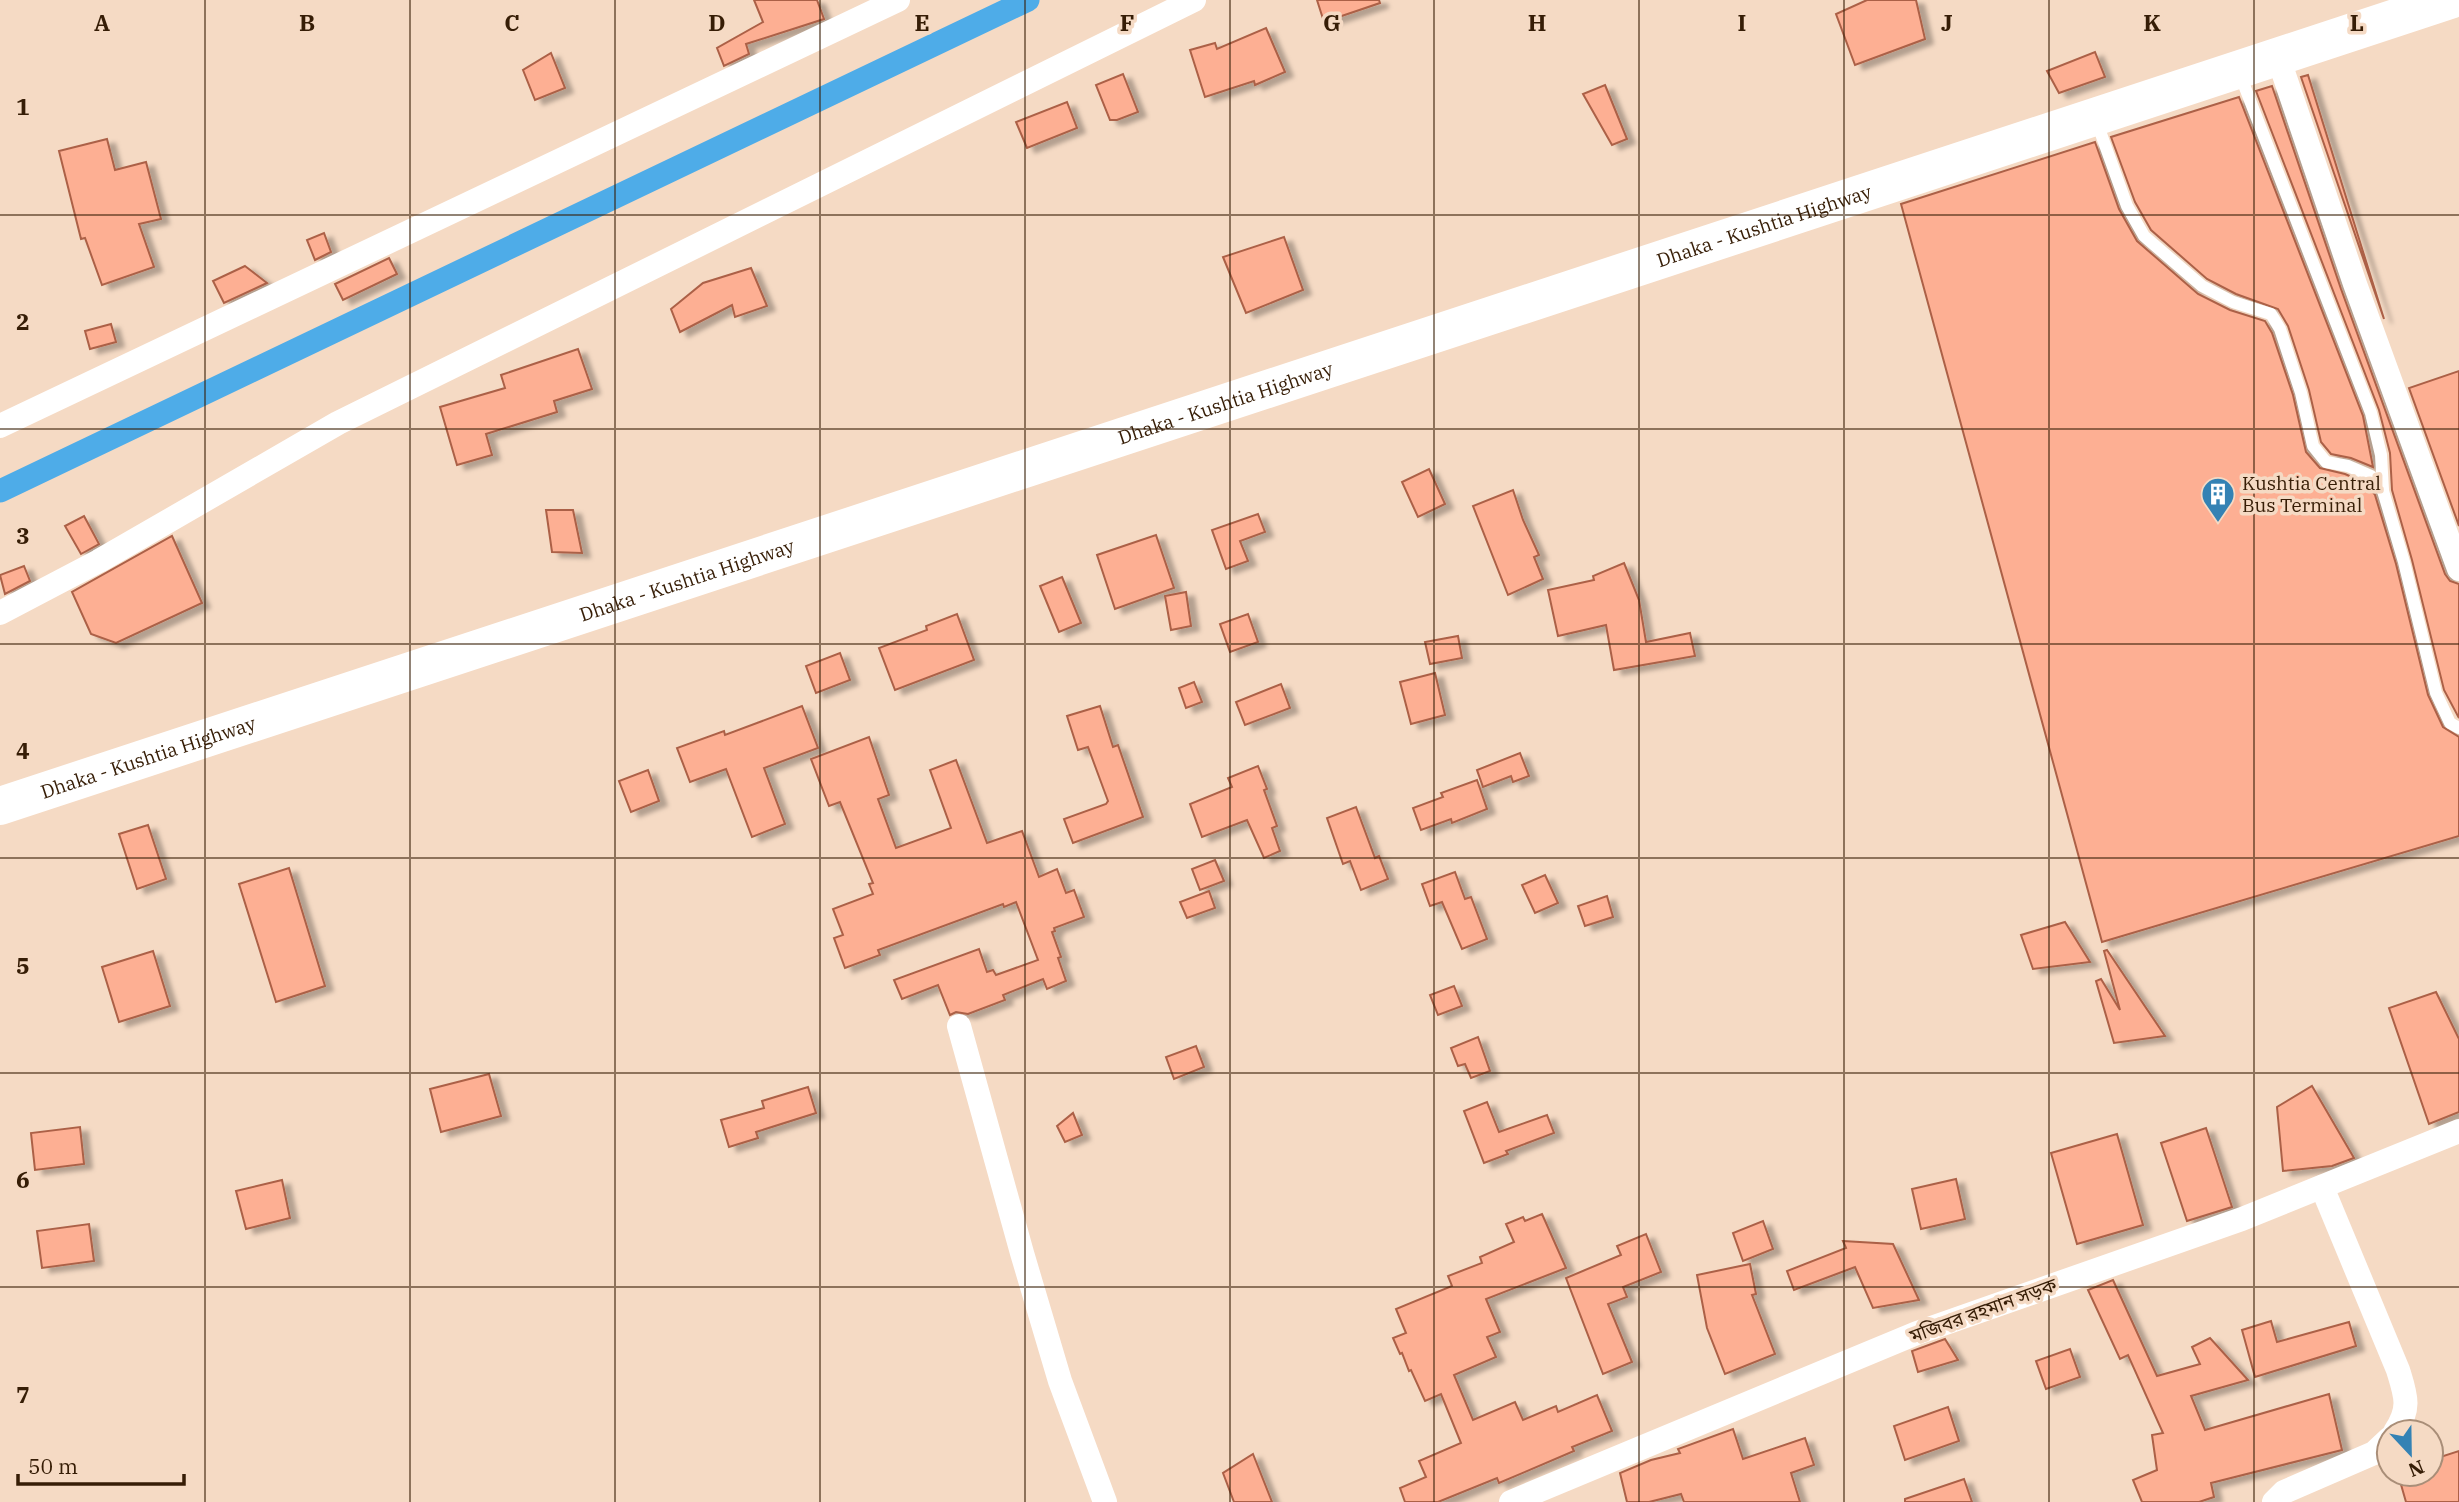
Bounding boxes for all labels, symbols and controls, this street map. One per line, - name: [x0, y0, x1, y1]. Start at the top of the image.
- text: A: [94, 7, 110, 37]
- text: B: [299, 7, 315, 37]
- text: C: [504, 7, 520, 37]
- text: D: [708, 7, 726, 37]
- text: E: [914, 7, 930, 37]
- text: F: [1120, 7, 1134, 37]
- text: G: [1323, 7, 1341, 37]
- text: H: [1528, 7, 1546, 37]
- text: I: [1738, 7, 1746, 37]
- text: J: [1941, 7, 1953, 37]
- text: K: [2143, 7, 2161, 37]
- text: L: [2350, 7, 2364, 37]
- text: 1: [16, 91, 30, 121]
- street label: Dhaka - Kushtia Highway: [1653, 179, 1875, 272]
- text: 2: [16, 306, 30, 336]
- street label: Dhaka - Kushtia Highway: [1115, 356, 1337, 449]
- place label: Kushtia Central Bus Terminal: [2242, 471, 2381, 517]
- building icon: Kushtia Central Bus Terminal: [2199, 475, 2237, 524]
- text: 3: [16, 520, 30, 550]
- street label: Dhaka - Kushtia Highway: [576, 533, 798, 627]
- street label: Dhaka - Kushtia Highway: [38, 710, 260, 804]
- text: 4: [16, 735, 30, 765]
- text: 5: [16, 950, 30, 980]
- text: 6: [16, 1164, 30, 1194]
- street label: মজিবর রহমান সড়ক: [1905, 1272, 2060, 1348]
- text: 7: [16, 1379, 30, 1409]
- north arrow: [2375, 1418, 2445, 1488]
- scale bar: [18, 1442, 184, 1486]
- text: 50 m: [28, 1452, 78, 1480]
- text: N: [2405, 1455, 2428, 1483]

